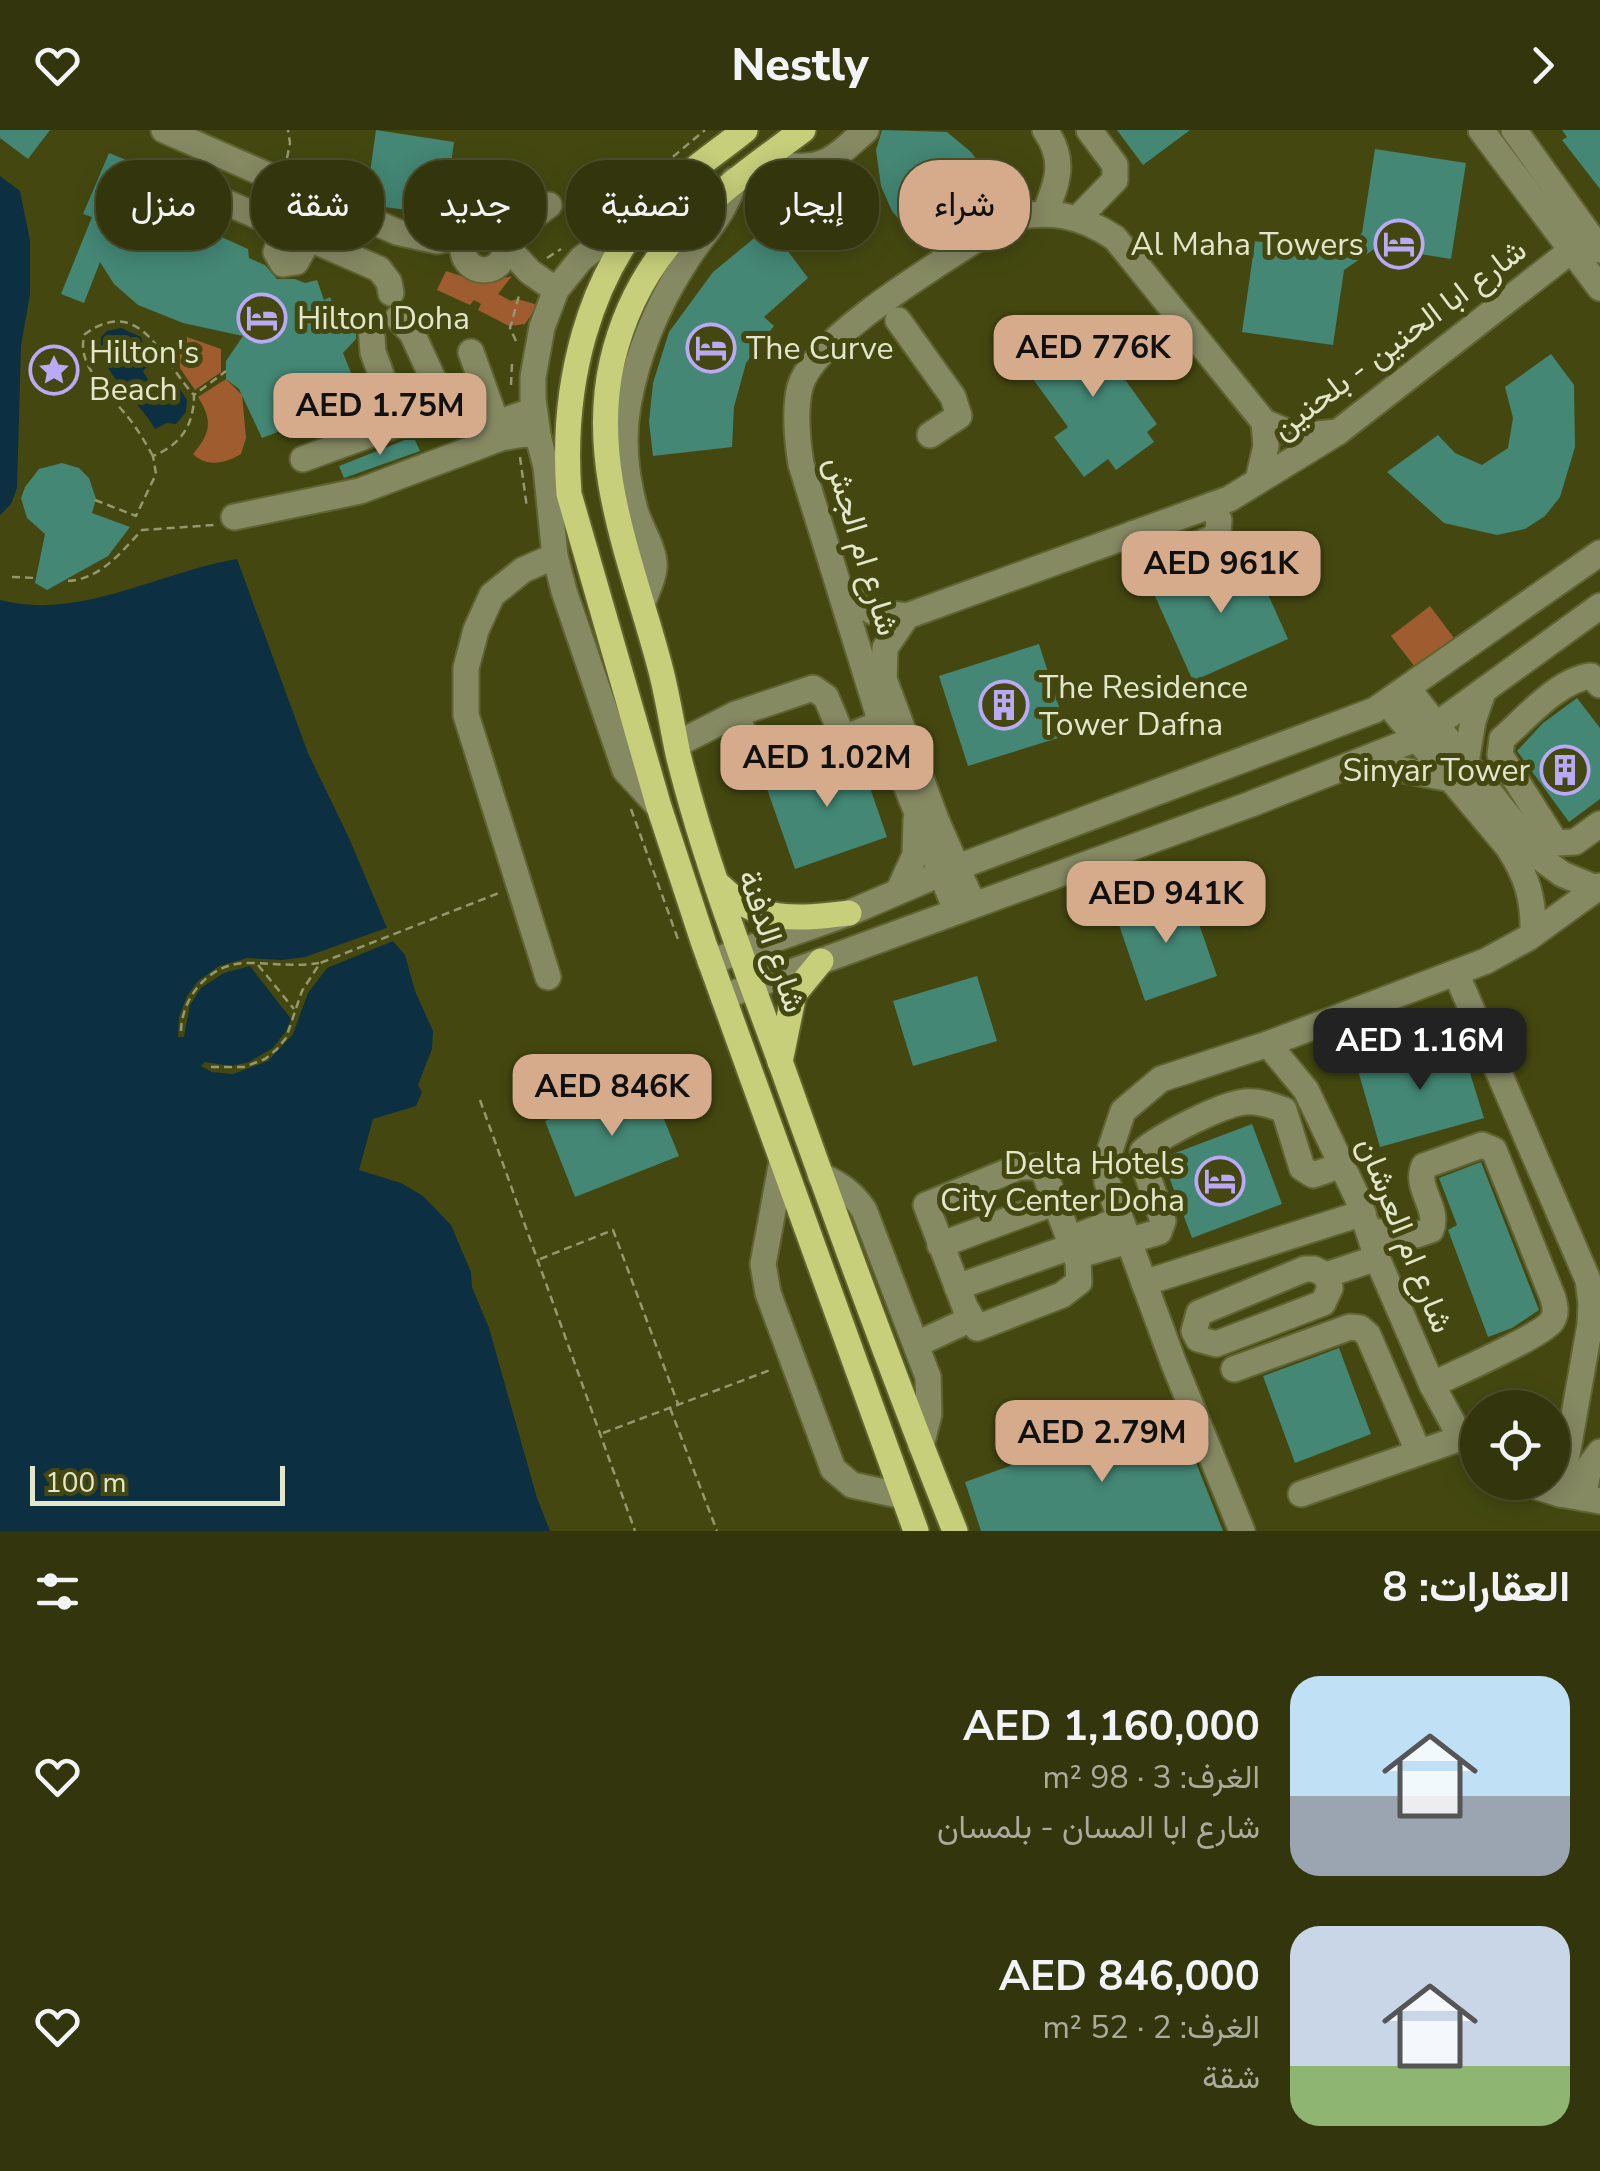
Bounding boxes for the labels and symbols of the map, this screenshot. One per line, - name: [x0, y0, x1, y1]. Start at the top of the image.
- hotel icon: Al Maha Towers: [1373, 218, 1425, 270]
- place label: Al Maha Towers: [1131, 223, 1364, 266]
- street label: شارع ابا الحنين - بلحنين: [1263, 229, 1535, 449]
- hotel icon: Hilton Doha: [236, 292, 288, 344]
- place label: Hilton Doha: [297, 297, 470, 340]
- pin: AED 776K: [990, 315, 1196, 400]
- hotel icon: The Curve: [685, 322, 737, 374]
- place label: The Curve: [746, 327, 894, 370]
- place label: Hilton's Beach: [89, 331, 199, 411]
- place icon: Hilton's Beach: [28, 344, 80, 396]
- pin: AED 1.75M: [266, 373, 494, 458]
- street label: شارع ام الجش: [814, 451, 910, 641]
- pin: AED 961K: [1118, 531, 1324, 616]
- place label: The Residence Tower Dafna: [1039, 666, 1248, 746]
- building icon: The Residence Tower Dafna: [978, 679, 1030, 731]
- pin: AED 1.02M: [713, 725, 941, 810]
- building icon: Sinyar Tower: [1539, 744, 1591, 796]
- place label: Sinyar Tower: [1343, 749, 1531, 792]
- pin: AED 941K: [1063, 861, 1269, 946]
- street label: شارع الدفنة: [728, 864, 816, 1018]
- pin: AED 1.16M: [1306, 1008, 1534, 1093]
- pin: AED 846K: [509, 1054, 715, 1139]
- street label: شارع ام العرشان: [1346, 1131, 1464, 1339]
- place label: Delta Hotels City Center Doha: [940, 1142, 1185, 1222]
- hotel icon: Delta Hotels City Center Doha: [1194, 1155, 1246, 1207]
- pin: AED 2.79M: [988, 1400, 1216, 1485]
- scale bar: [30, 1461, 285, 1506]

